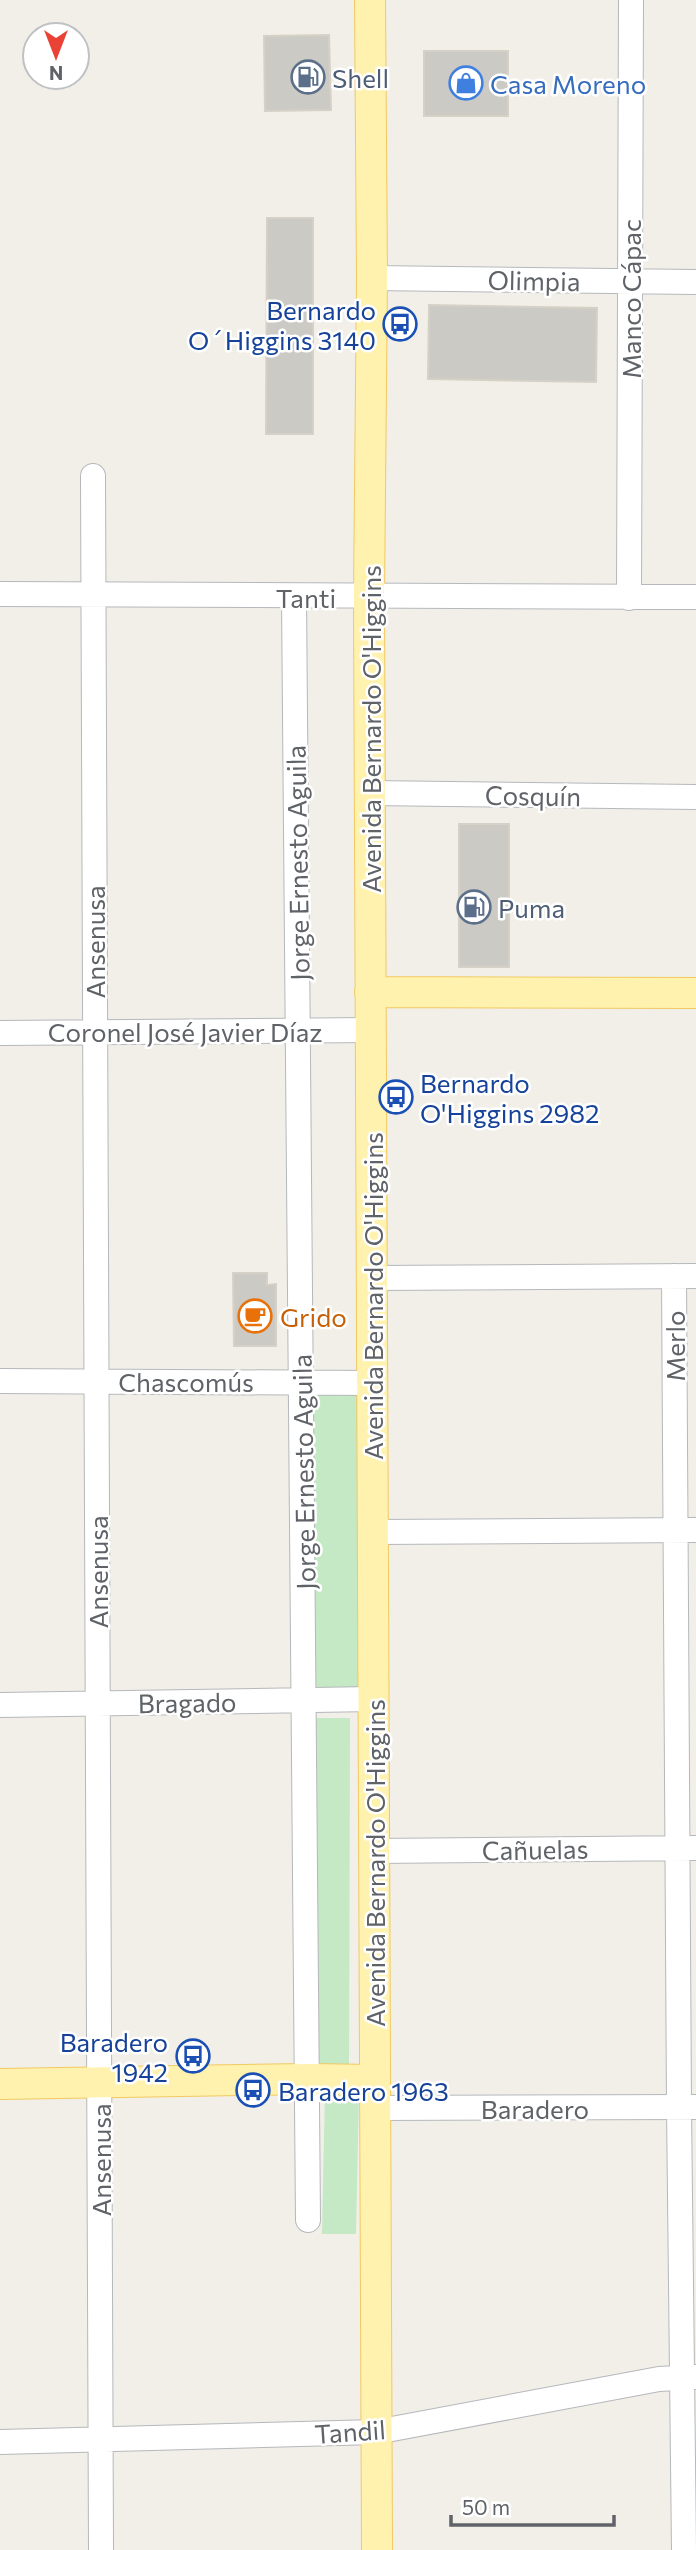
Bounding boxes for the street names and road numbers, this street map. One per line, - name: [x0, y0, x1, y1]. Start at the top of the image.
- street label: Manco Cápac: [615, 219, 646, 379]
- street label: Olimpia: [487, 264, 581, 296]
- street label: Avenida Bernardo O'Higgins: [355, 565, 386, 893]
- street label: Tanti: [276, 582, 336, 613]
- street label: Jorge Ernesto Aguila: [279, 745, 315, 981]
- street label: Cosquín: [485, 779, 581, 811]
- street label: Ansenusa: [79, 885, 110, 999]
- street label: Coronel José Javier Díaz: [48, 1016, 322, 1047]
- street label: Avenida Bernardo O'Higgins: [357, 1132, 388, 1460]
- street label: Merlo: [659, 1310, 690, 1382]
- street label: Jorge Ernesto Aguila: [285, 1354, 321, 1590]
- street label: Chascomús: [118, 1366, 254, 1397]
- street label: Ansenusa: [82, 1515, 113, 1629]
- street label: Bragado: [137, 1686, 237, 1718]
- street label: Avenida Bernardo O'Higgins: [359, 1699, 390, 2027]
- street label: Cañuelas: [481, 1833, 589, 1865]
- street label: Baradero: [481, 2093, 589, 2124]
- street label: Ansenusa: [85, 2103, 116, 2217]
- street label: Tandil: [313, 2413, 387, 2449]

